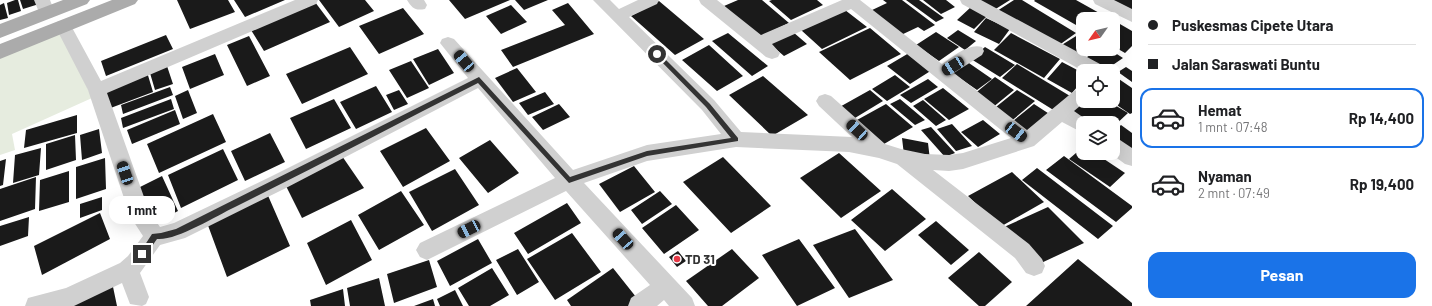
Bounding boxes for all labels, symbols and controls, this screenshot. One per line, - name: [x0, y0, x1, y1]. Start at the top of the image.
- north arrow: [1076, 12, 1120, 56]
- map controls: [1076, 12, 1120, 160]
- text: Puskesmas Cipete Utara: [1172, 16, 1333, 34]
- route start: [648, 45, 666, 63]
- car: [452, 48, 476, 74]
- car: [940, 55, 966, 77]
- text: Jalan Saraswati Buntu: [1172, 55, 1320, 73]
- button: locate: [1076, 64, 1120, 108]
- icon: car: [1150, 100, 1186, 136]
- text: Hemat: [1198, 101, 1242, 119]
- text: Rp 14,400: [1349, 109, 1414, 127]
- button: layers: [1076, 116, 1120, 160]
- car: [844, 117, 870, 143]
- text: 1 mnt · 07:48: [1198, 119, 1267, 135]
- car: [1003, 120, 1029, 144]
- car: [115, 160, 135, 186]
- icon: car: [1150, 166, 1186, 202]
- text: Nyaman: [1198, 167, 1252, 185]
- text: Rp 19,400: [1350, 175, 1414, 193]
- text: 2 mnt · 07:49: [1198, 185, 1270, 201]
- callout: 1 mnt: [109, 196, 175, 224]
- text: 1 mnt: [127, 202, 157, 218]
- car: [456, 218, 482, 240]
- car: [611, 226, 635, 252]
- route end: [133, 245, 151, 263]
- place label: TD 31: [685, 251, 715, 267]
- button: Pesan: [1148, 252, 1416, 298]
- marker: TD 31: [672, 254, 682, 264]

